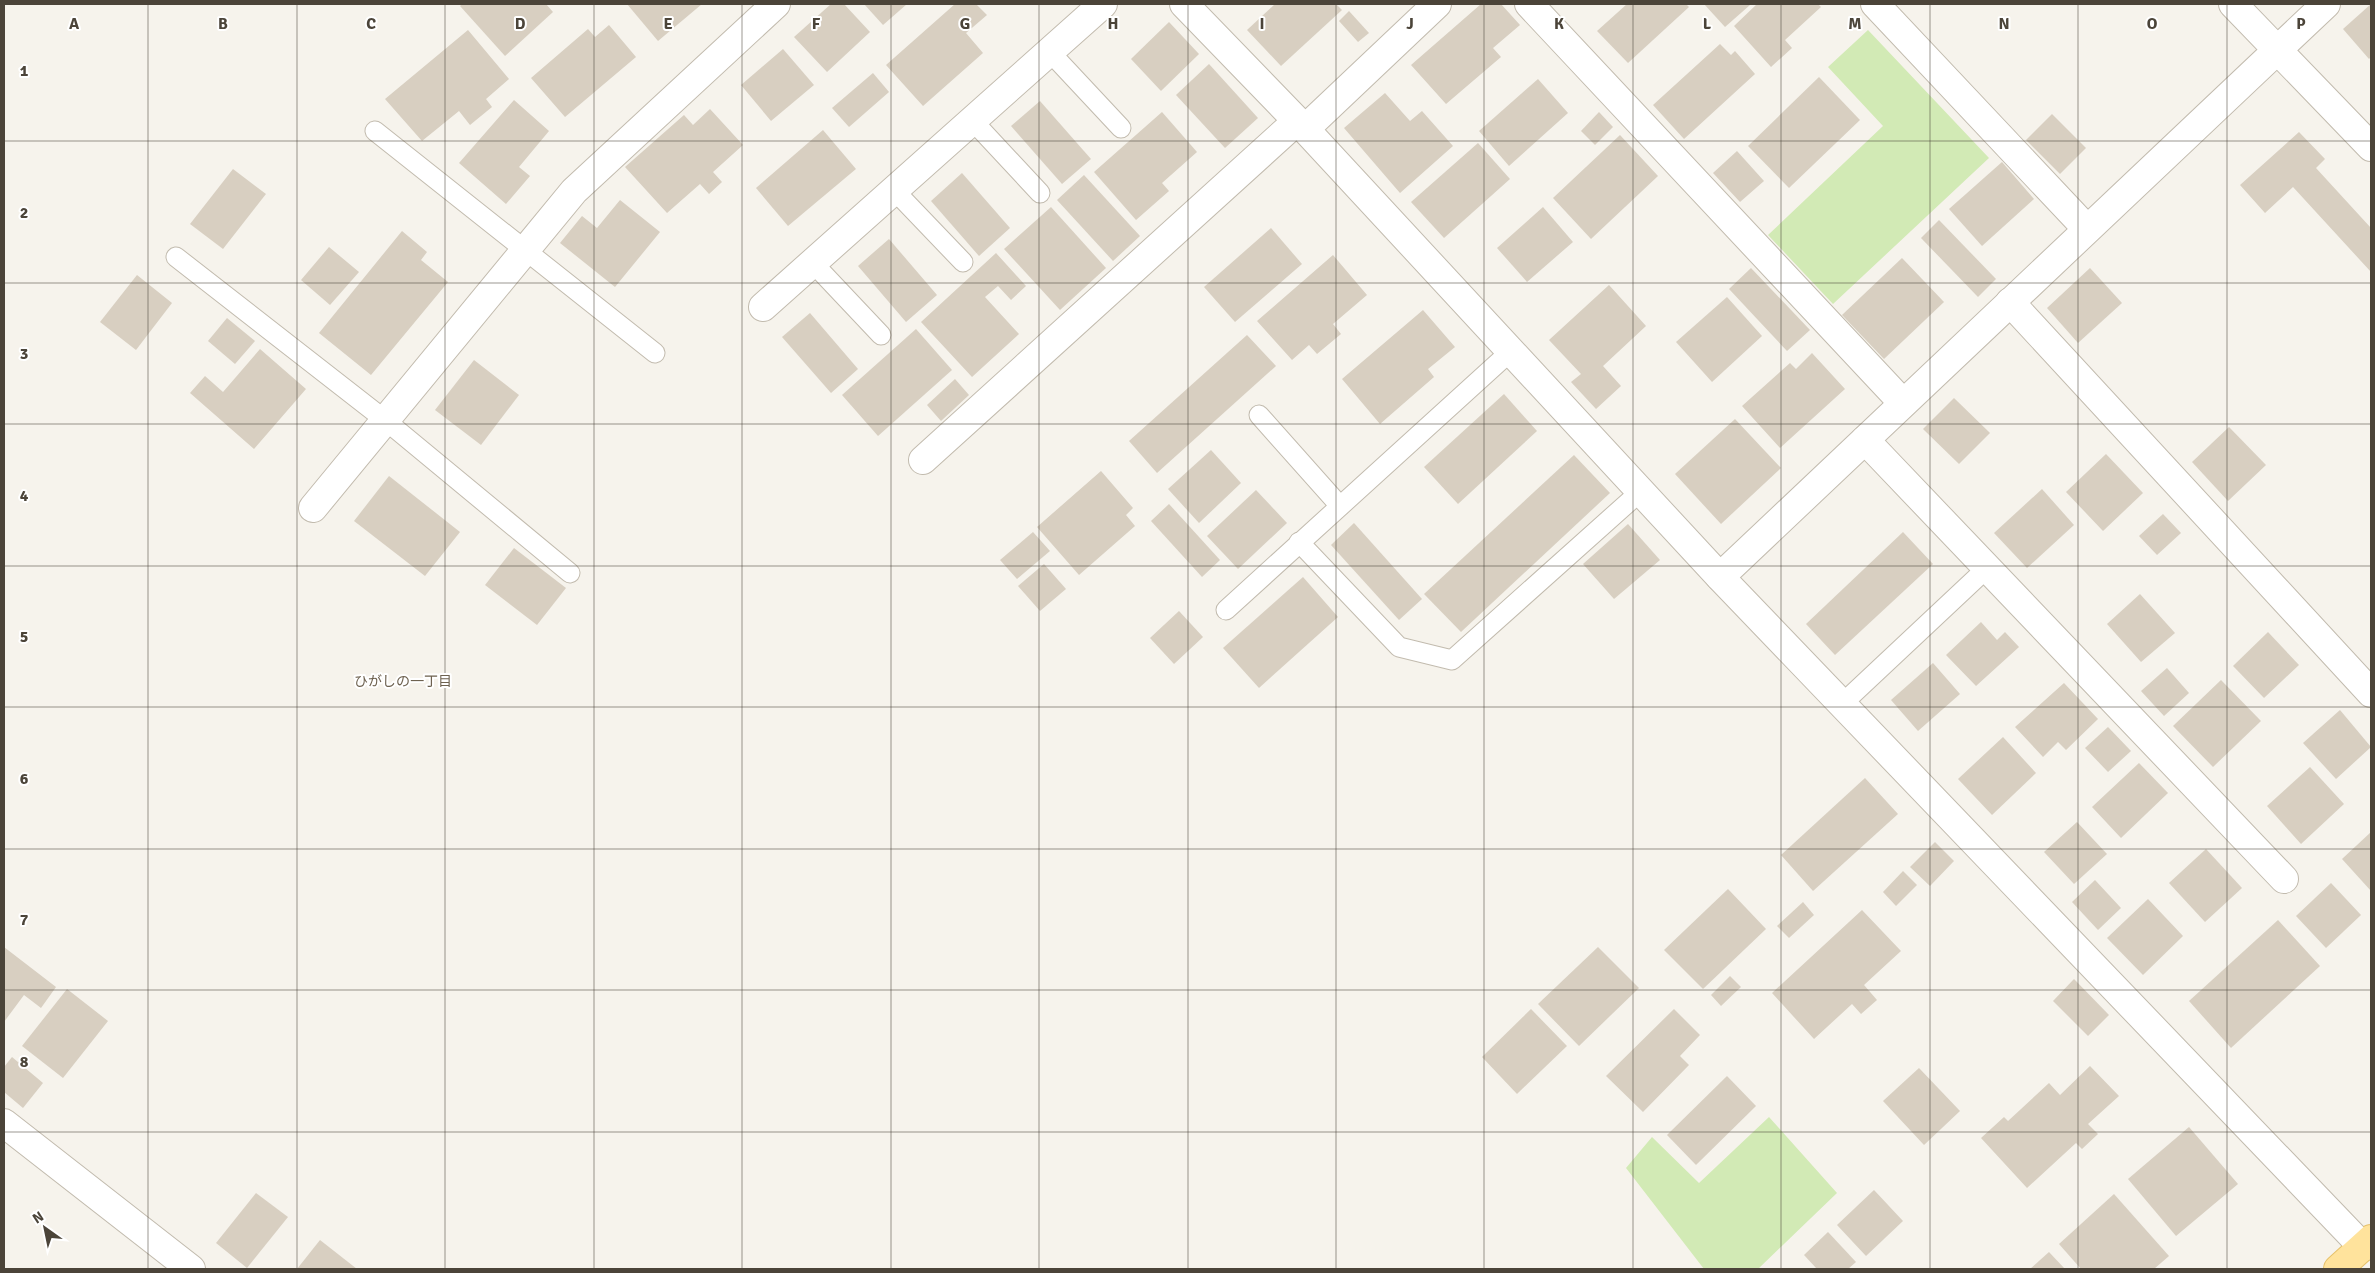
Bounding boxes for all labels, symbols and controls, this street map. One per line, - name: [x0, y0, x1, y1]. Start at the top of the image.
- text: A: [69, 14, 80, 34]
- text: B: [218, 14, 228, 34]
- text: C: [366, 14, 376, 34]
- text: D: [515, 14, 526, 34]
- text: E: [663, 14, 673, 34]
- text: F: [812, 14, 821, 34]
- text: G: [960, 14, 970, 34]
- text: H: [1108, 14, 1118, 34]
- text: I: [1259, 14, 1265, 34]
- text: J: [1406, 14, 1414, 34]
- text: K: [1554, 14, 1564, 34]
- text: L: [1703, 14, 1712, 34]
- text: M: [1848, 14, 1862, 34]
- text: N: [1998, 14, 2010, 34]
- text: O: [2147, 14, 2158, 34]
- text: P: [2296, 14, 2306, 34]
- text: 1: [20, 61, 29, 81]
- text: 2: [20, 203, 28, 223]
- text: 3: [20, 344, 28, 364]
- text: 4: [20, 486, 29, 506]
- text: 5: [20, 627, 28, 647]
- district label: ひがしの一丁目: [354, 673, 452, 690]
- text: 6: [20, 769, 29, 789]
- text: 7: [20, 910, 29, 930]
- text: 8: [20, 1052, 29, 1072]
- north arrow: [20, 1203, 70, 1253]
- text: N: [29, 1208, 47, 1227]

